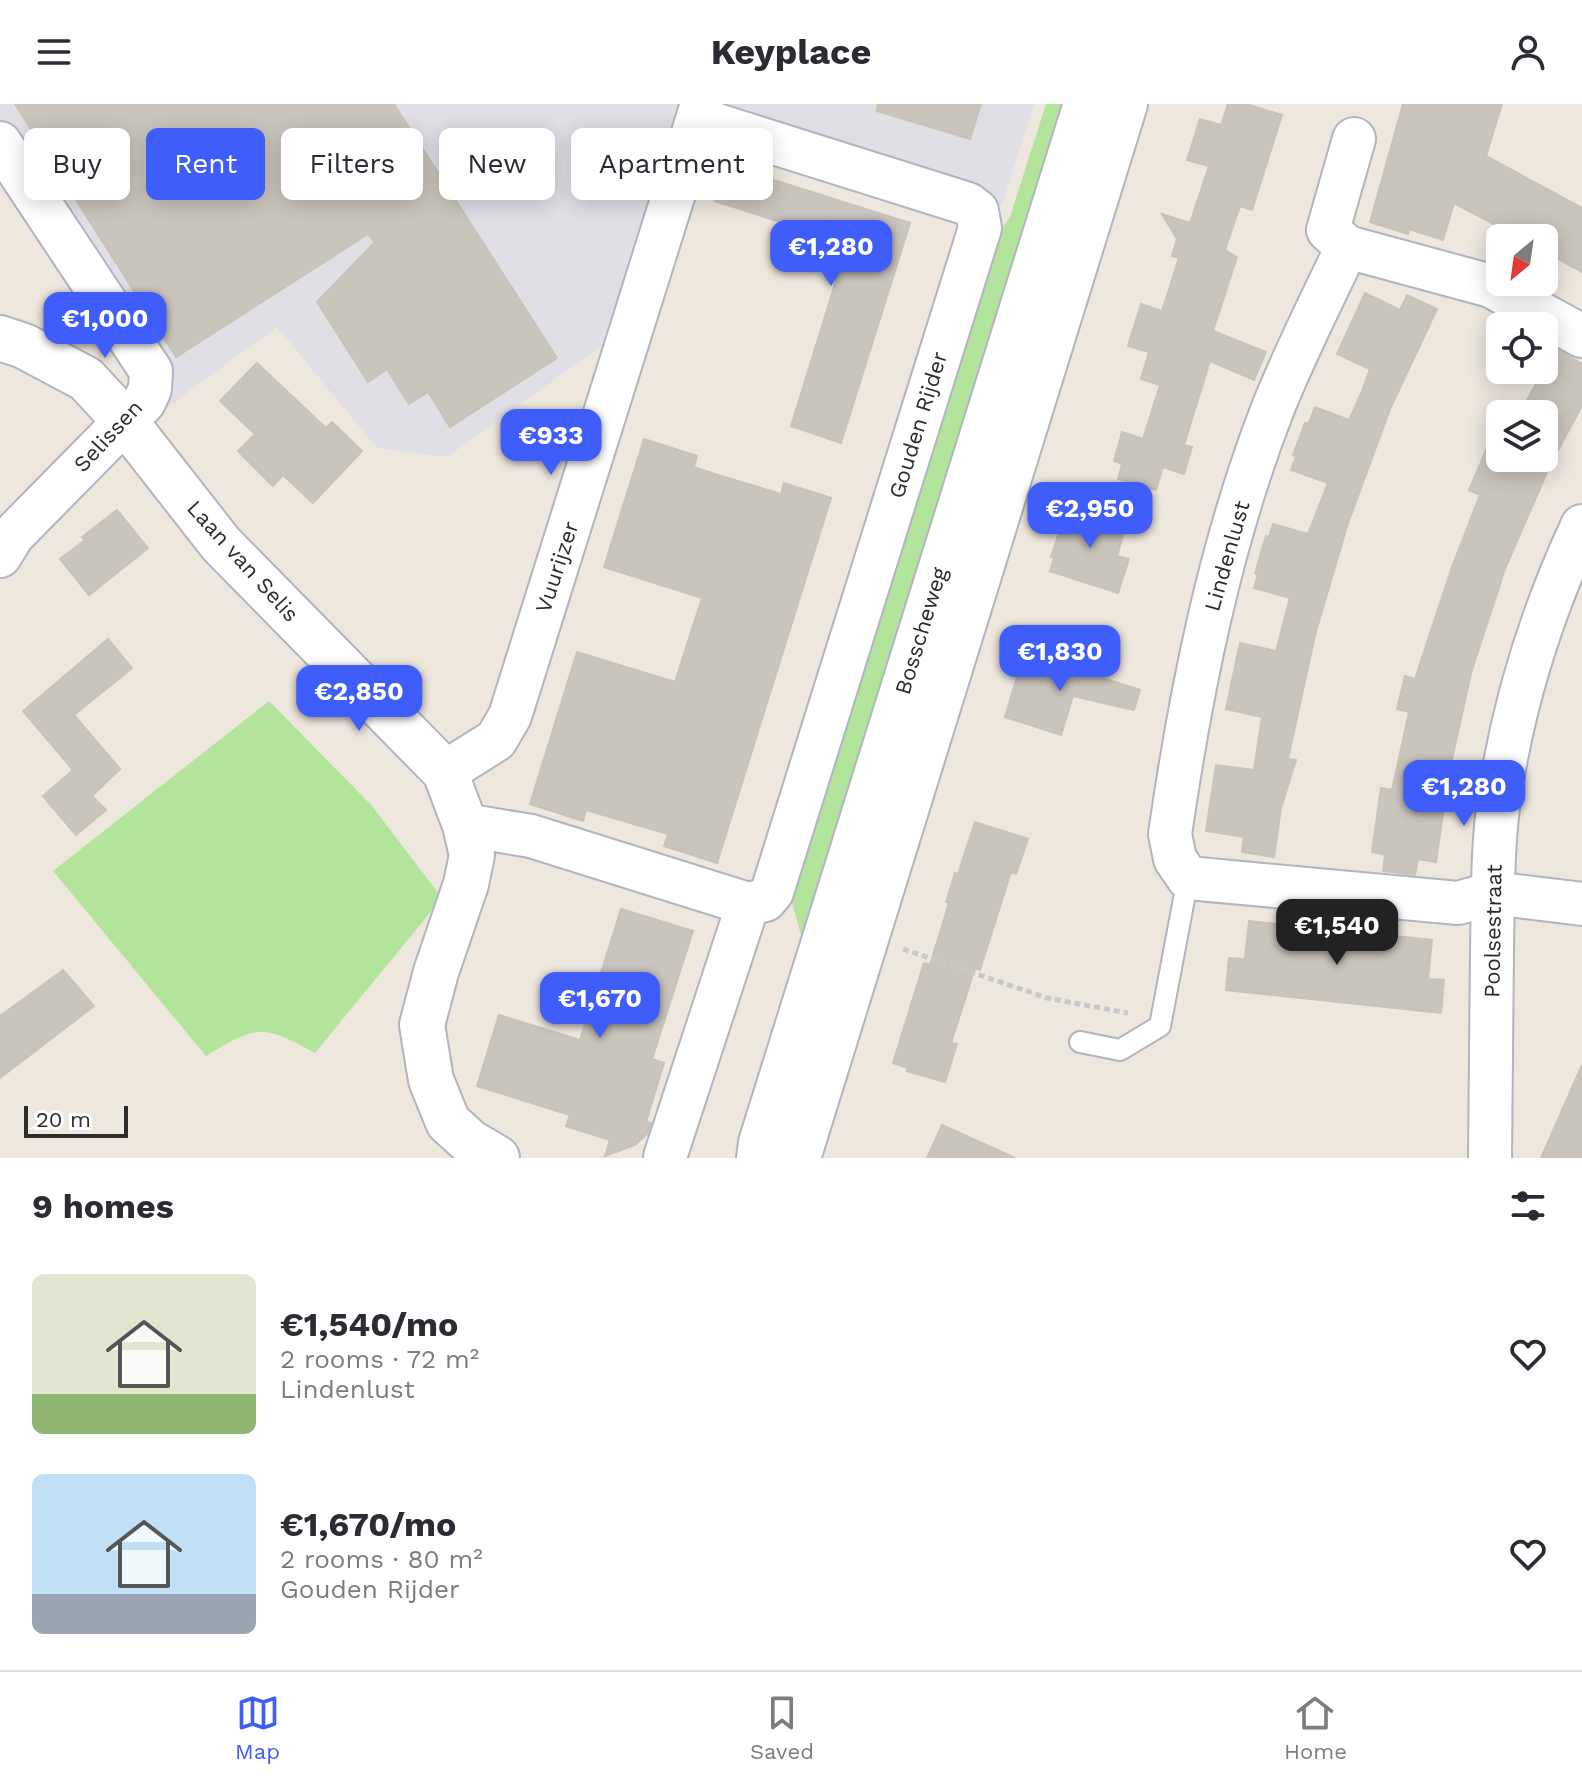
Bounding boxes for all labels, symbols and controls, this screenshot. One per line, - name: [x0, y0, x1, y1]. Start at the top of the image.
- icon: menu: [32, 30, 76, 74]
- icon: person: [1506, 30, 1550, 74]
- text: Keyplace: [711, 31, 871, 73]
- chip: Buy: [24, 128, 130, 200]
- chip: Rent: [146, 128, 265, 200]
- chip: Filters: [281, 128, 423, 200]
- chip: New: [439, 128, 555, 200]
- chip: Apartment: [571, 128, 773, 200]
- pin: €1,280: [766, 220, 896, 288]
- north arrow: [1486, 224, 1558, 296]
- map controls: [1486, 224, 1558, 472]
- text: €1,280: [788, 231, 874, 261]
- pin: €1,000: [40, 292, 170, 360]
- text: €1,000: [62, 303, 148, 333]
- button: locate: [1486, 312, 1558, 384]
- street label: Gouden Rijder: [884, 349, 952, 501]
- street label: Selissen: [69, 395, 147, 477]
- button: layers: [1486, 400, 1558, 472]
- pin: €933: [504, 409, 598, 477]
- text: €933: [519, 420, 583, 450]
- pin: €2,950: [1025, 482, 1155, 550]
- text: €2,950: [1045, 493, 1135, 523]
- street label: Laan van Selis: [182, 495, 304, 627]
- street label: Lindenlust: [1199, 498, 1255, 614]
- street label: Vuurijzer: [530, 518, 584, 616]
- street label: Bosscheweg: [890, 564, 952, 698]
- pin: €1,830: [995, 625, 1125, 693]
- text: €1,830: [1017, 636, 1103, 666]
- pin: €2,850: [294, 665, 424, 733]
- text: €2,850: [314, 676, 404, 706]
- pin: €1,280: [1399, 760, 1529, 828]
- text: €1,280: [1421, 771, 1507, 801]
- street label: Poolsestraat: [1479, 864, 1507, 998]
- pin: €1,540: [1272, 899, 1402, 967]
- text: €1,540: [1294, 910, 1380, 940]
- pin: €1,670: [535, 972, 665, 1040]
- text: €1,670: [558, 983, 642, 1013]
- scale bar: [24, 1102, 128, 1138]
- text: 20 m: [36, 1107, 91, 1132]
- icon: filters: [1506, 1184, 1550, 1228]
- text: 9 homes: [32, 1186, 174, 1226]
- text: €1,540/mo: [280, 1304, 458, 1344]
- icon: home: [96, 1306, 192, 1402]
- icon: heart: [1506, 1332, 1550, 1376]
- text: 2 rooms · 72 m²: [280, 1344, 479, 1374]
- text: Lindenlust: [280, 1374, 415, 1404]
- text: €1,670/mo: [280, 1504, 456, 1544]
- icon: home: [96, 1506, 192, 1602]
- icon: heart: [1506, 1532, 1550, 1576]
- text: 2 rooms · 80 m²: [280, 1544, 483, 1574]
- text: Gouden Rijder: [280, 1574, 460, 1604]
- tab: Map: [235, 1691, 280, 1764]
- tab: Saved: [750, 1691, 814, 1764]
- tab: Home: [1284, 1691, 1347, 1764]

